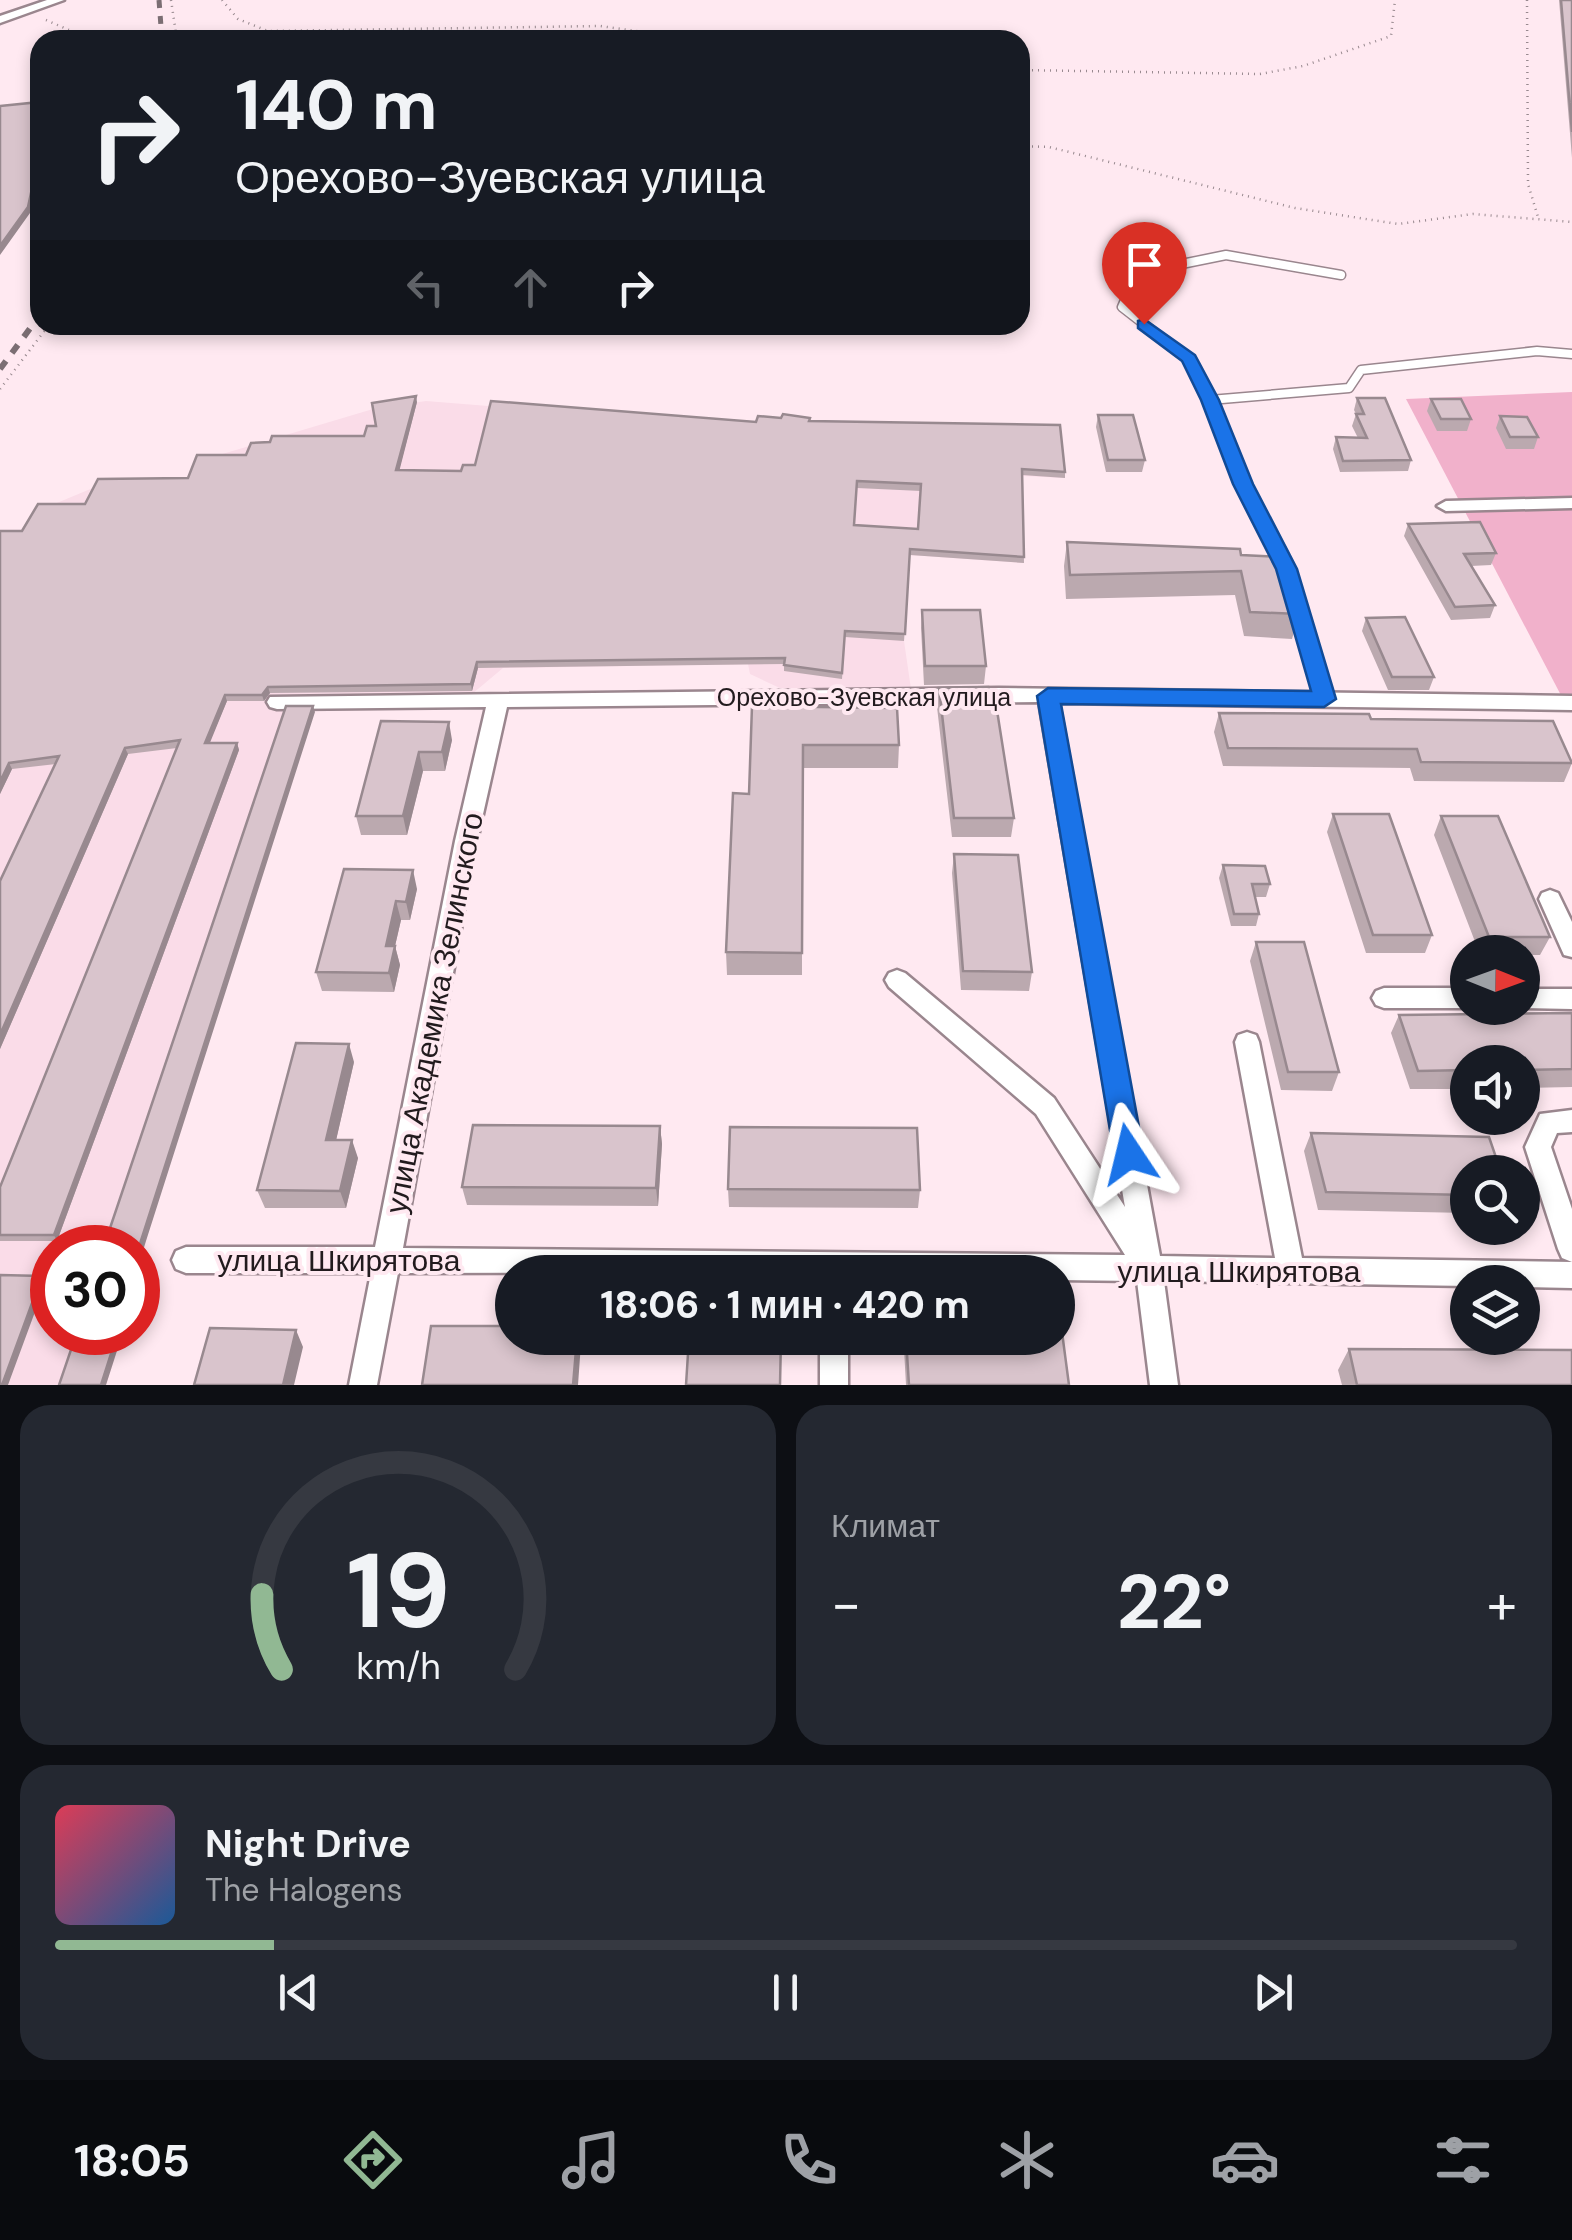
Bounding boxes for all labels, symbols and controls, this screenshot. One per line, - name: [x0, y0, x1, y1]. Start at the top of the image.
- text: 140 m: [235, 60, 438, 151]
- icon: right: [70, 70, 200, 200]
- text: Орехово-Зуевская улица: [235, 148, 765, 207]
- pin: [1102, 222, 1187, 325]
- icon: arrive: [1117, 237, 1172, 292]
- icon: left: [398, 260, 453, 315]
- icon: ahead: [503, 260, 558, 315]
- icon: right: [608, 260, 663, 315]
- street label: Орехово-Зуевская улица: [717, 681, 1011, 714]
- street label: улица Академика Зелинского: [376, 809, 492, 1217]
- north arrow: [1450, 935, 1540, 1025]
- map controls: [1450, 935, 1540, 1355]
- button: sound: [1450, 1045, 1540, 1135]
- position arrow: [1077, 1102, 1181, 1206]
- button: search: [1450, 1155, 1540, 1245]
- speed limit sign: 30: [30, 1225, 160, 1355]
- street label: улица Шкирятова: [218, 1241, 461, 1280]
- street label: улица Шкирятова: [1118, 1252, 1361, 1291]
- button: layers: [1450, 1265, 1540, 1355]
- text: 18:06 · 1 мин · 420 m: [600, 1280, 970, 1330]
- text: Климат: [831, 1505, 940, 1547]
- text: 19: [346, 1524, 450, 1659]
- text: 22°: [1117, 1554, 1231, 1651]
- text: −: [831, 1568, 861, 1640]
- text: +: [1487, 1568, 1517, 1640]
- text: km/h: [356, 1644, 440, 1690]
- text: Night Drive: [205, 1819, 411, 1869]
- text: The Halogens: [205, 1869, 403, 1911]
- icon: previous: [271, 1965, 326, 2020]
- icon: pause: [758, 1965, 813, 2020]
- icon: next: [1246, 1965, 1301, 2020]
- icon: directions: [338, 2125, 408, 2195]
- icon: music: [556, 2125, 626, 2195]
- icon: phone: [774, 2125, 844, 2195]
- icon: climate: [992, 2125, 1062, 2195]
- icon: car: [1210, 2125, 1280, 2195]
- icon: filters: [1428, 2125, 1498, 2195]
- text: 18:05: [74, 2131, 190, 2190]

